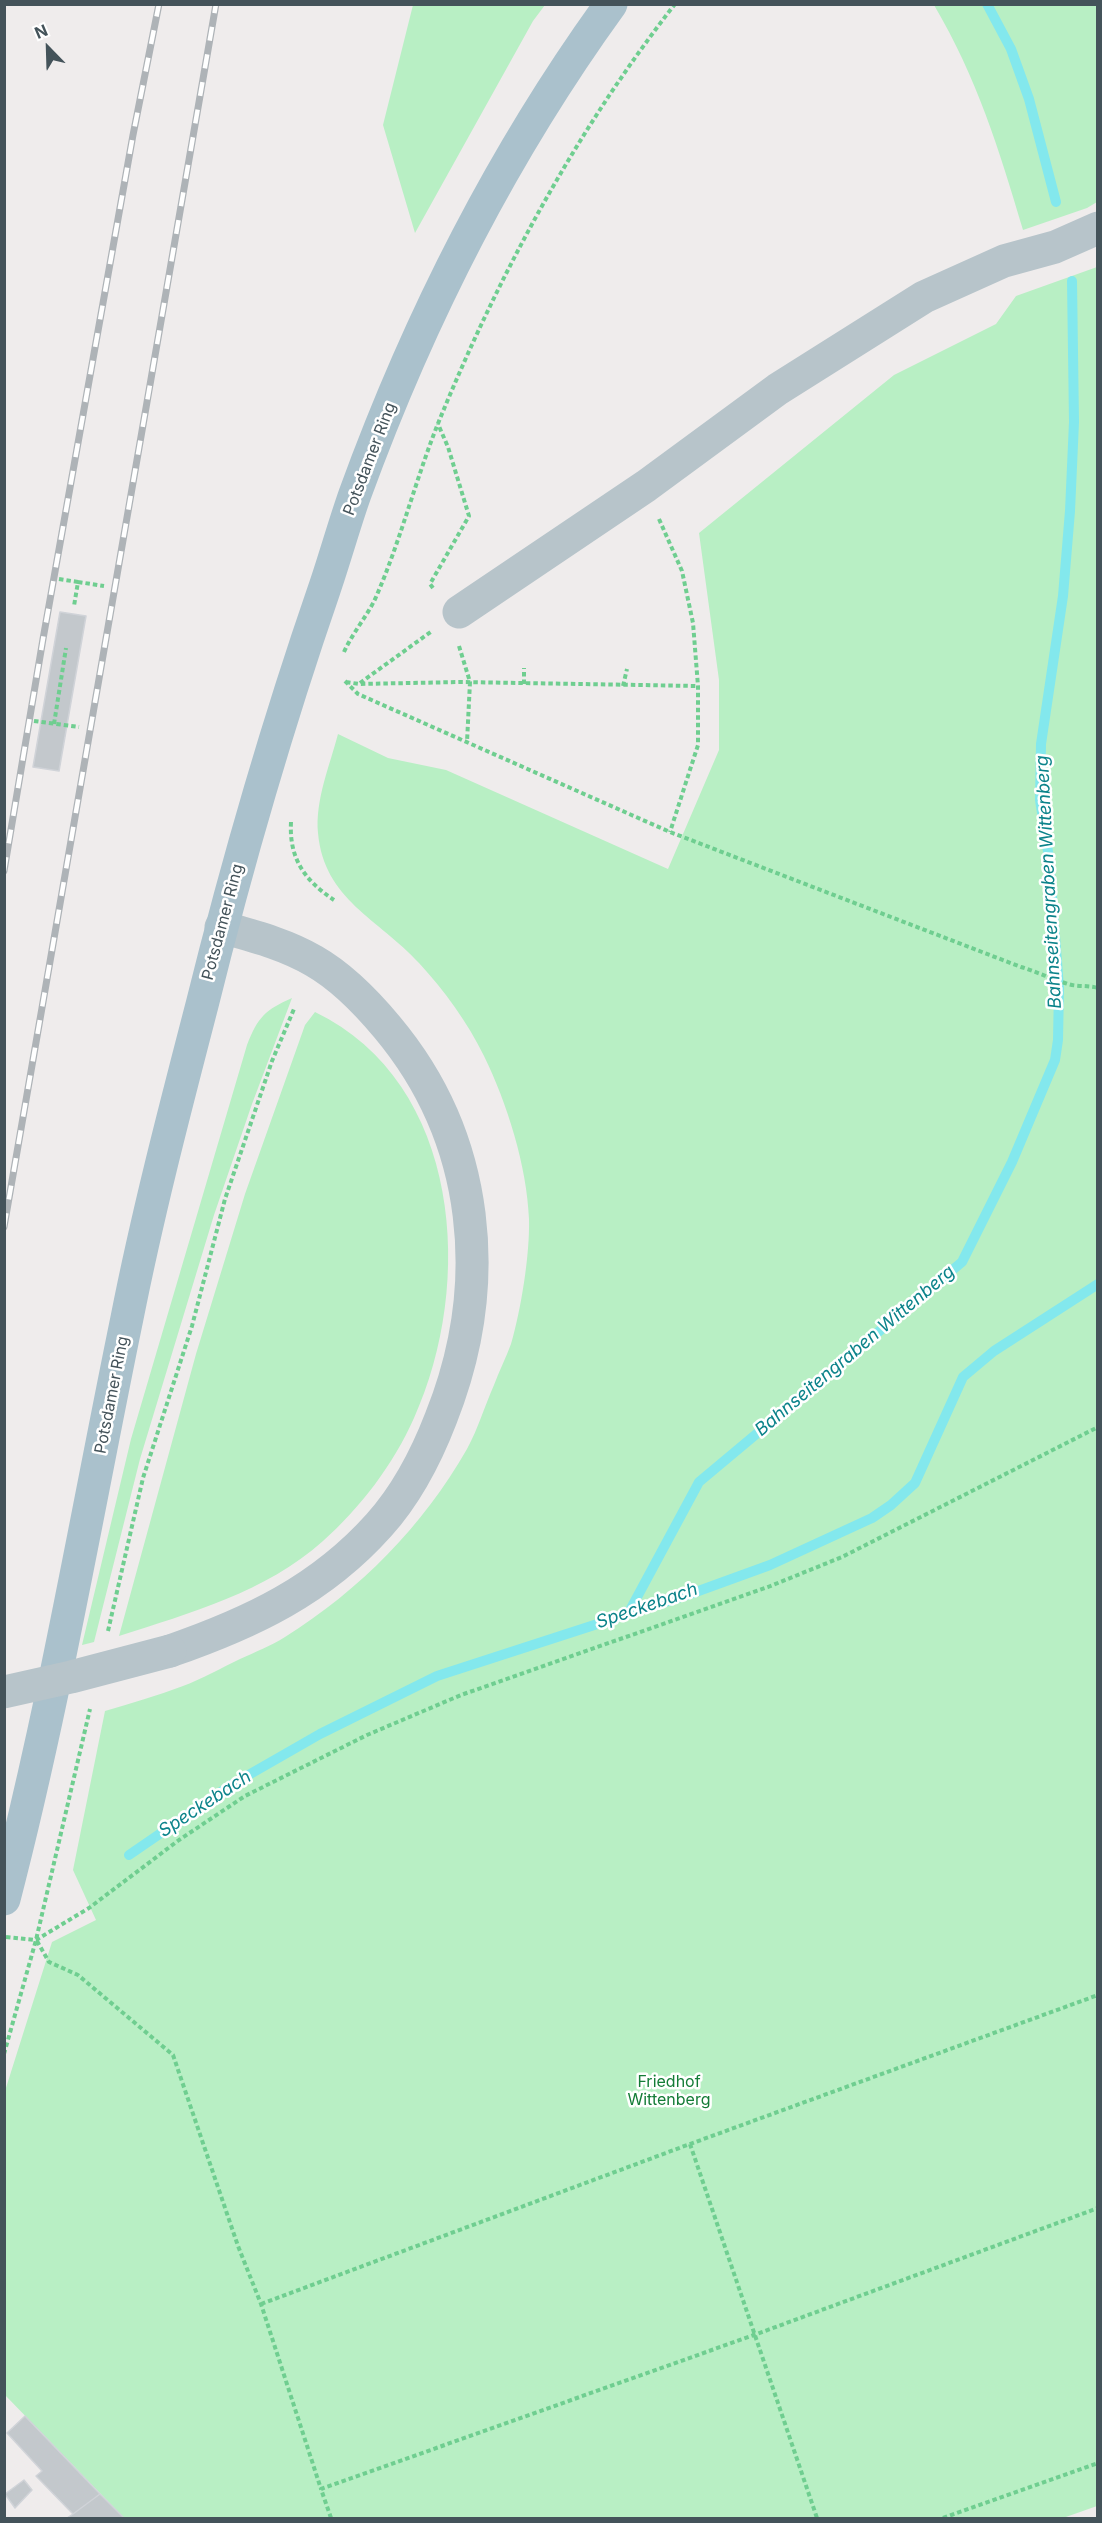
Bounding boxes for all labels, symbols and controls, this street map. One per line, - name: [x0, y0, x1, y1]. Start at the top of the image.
- north arrow: [18, 18, 78, 78]
- text: N: [31, 20, 50, 43]
- street label: Potsdamer Ring: [340, 400, 400, 518]
- water label: Bahnseitengraben Wittenberg: [1032, 755, 1066, 1009]
- street label: Potsdamer Ring: [198, 862, 248, 982]
- water label: Bahnseitengraben Wittenberg: [751, 1261, 959, 1441]
- street label: Potsdamer Ring: [91, 1335, 133, 1455]
- water label: Speckebach: [593, 1579, 701, 1633]
- water label: Speckebach: [155, 1766, 255, 1842]
- park label: Friedhof Wittenberg: [627, 2072, 711, 2110]

